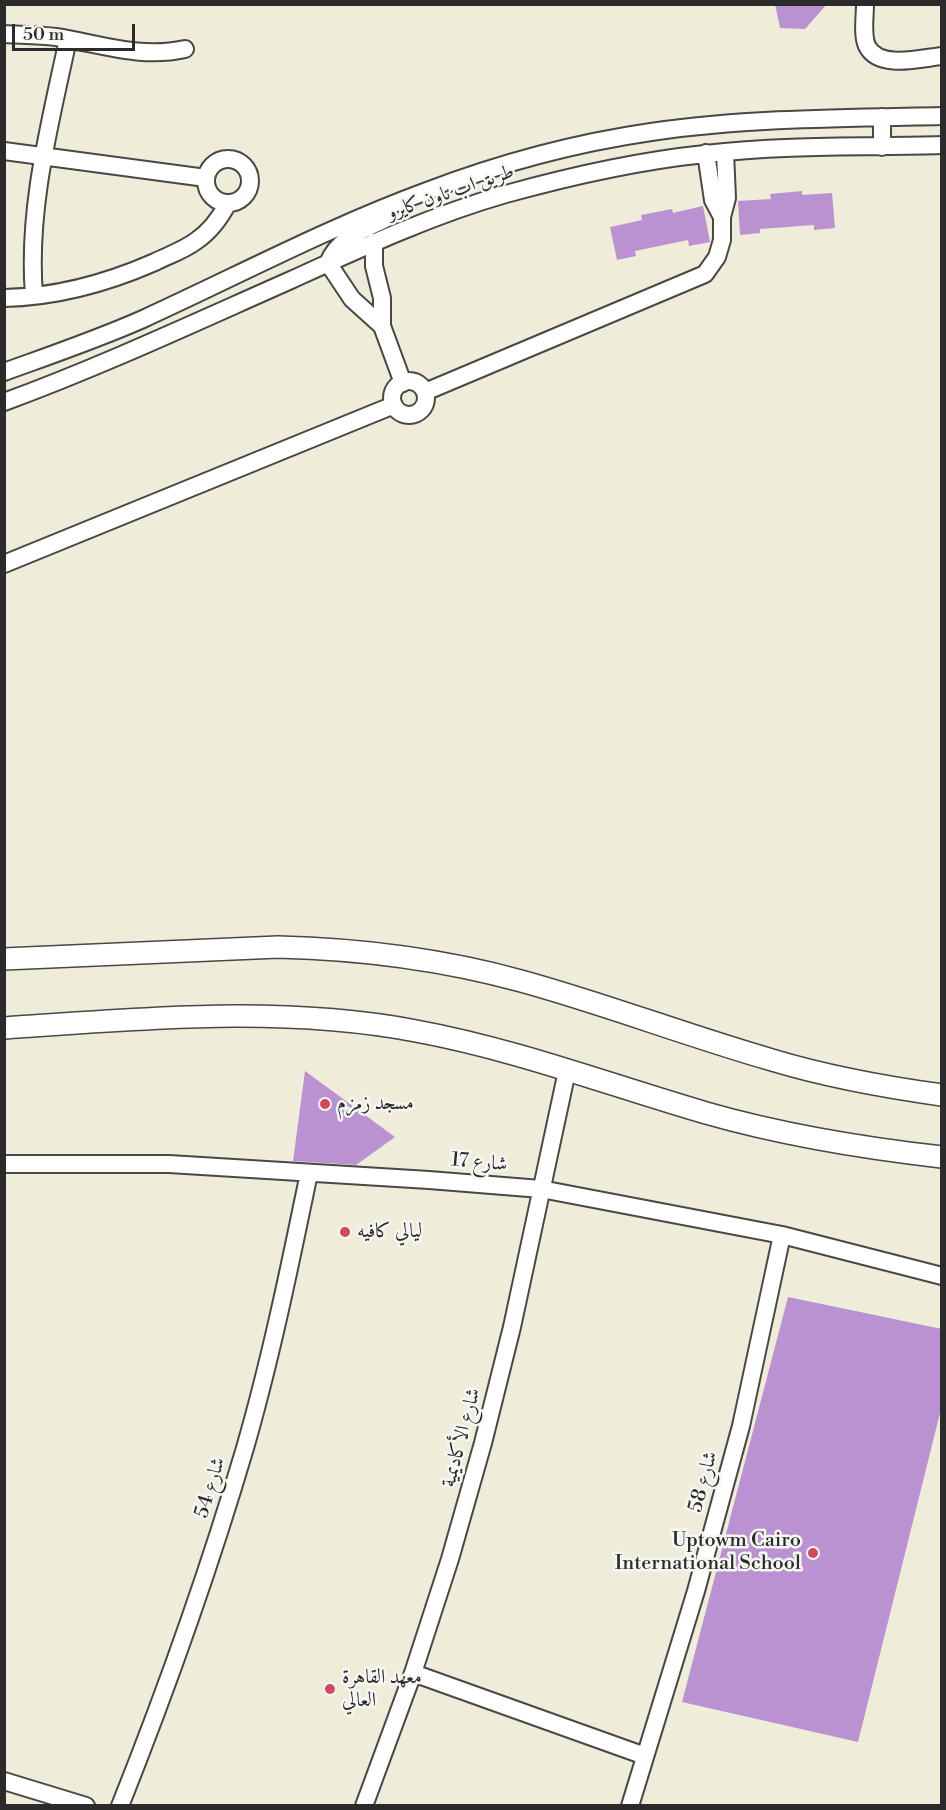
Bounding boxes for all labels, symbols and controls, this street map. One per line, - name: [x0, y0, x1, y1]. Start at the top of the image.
- scale bar: [15, 12, 138, 50]
- text: 50 m: [23, 23, 64, 46]
- street label: طريق اب تاون كايرو: [384, 160, 518, 226]
- place label: مسجد زمزم: [337, 1092, 414, 1116]
- marker: مسجد زمزم: [318, 1097, 332, 1111]
- street label: شارع 17: [450, 1149, 508, 1177]
- place label: ليالي كافيه: [357, 1220, 422, 1244]
- marker: ليالي كافيه: [338, 1225, 352, 1239]
- street label: شارع الأكاديمية: [437, 1386, 487, 1490]
- street label: شارع 58: [684, 1449, 724, 1515]
- street label: شارع 54: [190, 1455, 232, 1521]
- place label: Uptowm Cairo International School: [615, 1529, 801, 1576]
- marker: Uptowm Cairo International School: [806, 1546, 820, 1560]
- place label: معهد القاهرة العالي: [342, 1666, 422, 1713]
- marker: معهد القاهرة العالي: [323, 1682, 337, 1696]

